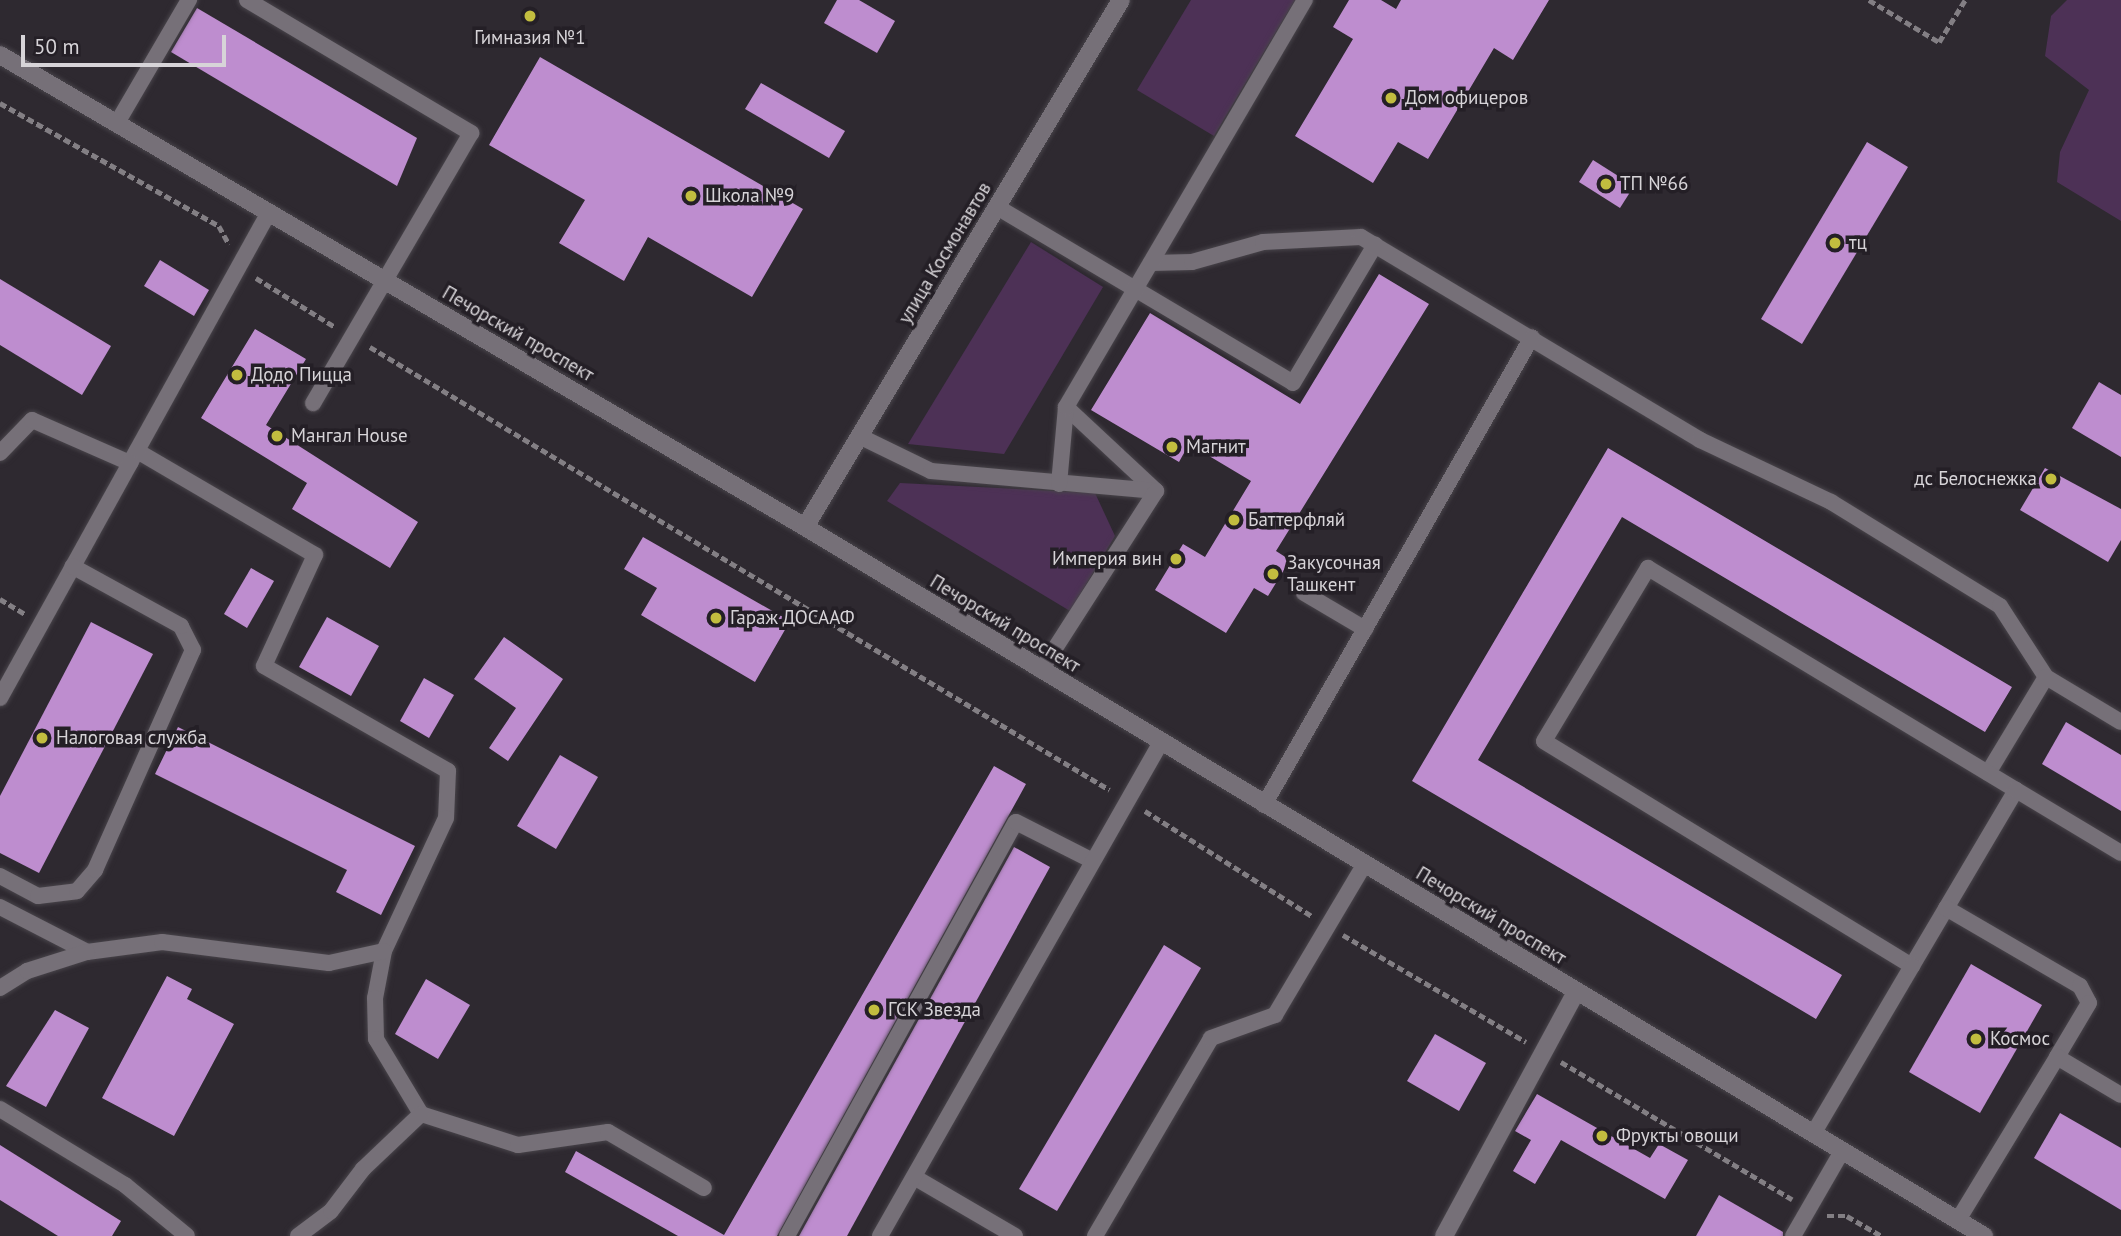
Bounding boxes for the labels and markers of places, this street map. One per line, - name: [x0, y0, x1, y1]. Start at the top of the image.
- marker: Гимназия №1: [522, 8, 538, 24]
- place label: Гимназия №1: [474, 27, 586, 49]
- place label: Дом офицеров: [1405, 87, 1528, 109]
- marker: Дом офицеров: [1383, 90, 1399, 106]
- place label: ТП №66: [1620, 173, 1688, 195]
- marker: ТП №66: [1598, 176, 1614, 192]
- place label: Школа №9: [705, 185, 794, 207]
- marker: Школа №9: [683, 188, 699, 204]
- place label: тц: [1849, 232, 1867, 254]
- marker: тц: [1827, 235, 1843, 251]
- place label: Додо Пицца: [251, 364, 352, 386]
- marker: Додо Пицца: [229, 367, 245, 383]
- place label: Мангал House: [291, 425, 408, 447]
- marker: Мангал House: [269, 428, 285, 444]
- place label: Магнит: [1186, 436, 1246, 458]
- marker: Магнит: [1164, 439, 1180, 455]
- place label: дс Белоснежка: [1914, 468, 2037, 490]
- marker: дс Белоснежка: [2043, 471, 2059, 487]
- place label: Баттерфляй: [1248, 509, 1345, 531]
- marker: Баттерфляй: [1226, 512, 1242, 528]
- place label: Империя вин: [1052, 548, 1162, 570]
- marker: Империя вин: [1168, 551, 1184, 567]
- place label: Закусочная Ташкент: [1287, 552, 1381, 596]
- marker: Закусочная Ташкент: [1265, 566, 1281, 582]
- place label: Гараж ДОСААФ: [730, 607, 855, 629]
- marker: Гараж ДОСААФ: [708, 610, 724, 626]
- place label: Налоговая служба: [56, 727, 207, 749]
- marker: Налоговая служба: [34, 730, 50, 746]
- place label: ГСК Звезда: [888, 999, 981, 1021]
- marker: ГСК Звезда: [866, 1002, 882, 1018]
- place label: Космос: [1990, 1028, 2050, 1050]
- marker: Космос: [1968, 1031, 1984, 1047]
- place label: Фрукты овощи: [1616, 1125, 1739, 1147]
- marker: Фрукты овощи: [1594, 1128, 1610, 1144]

